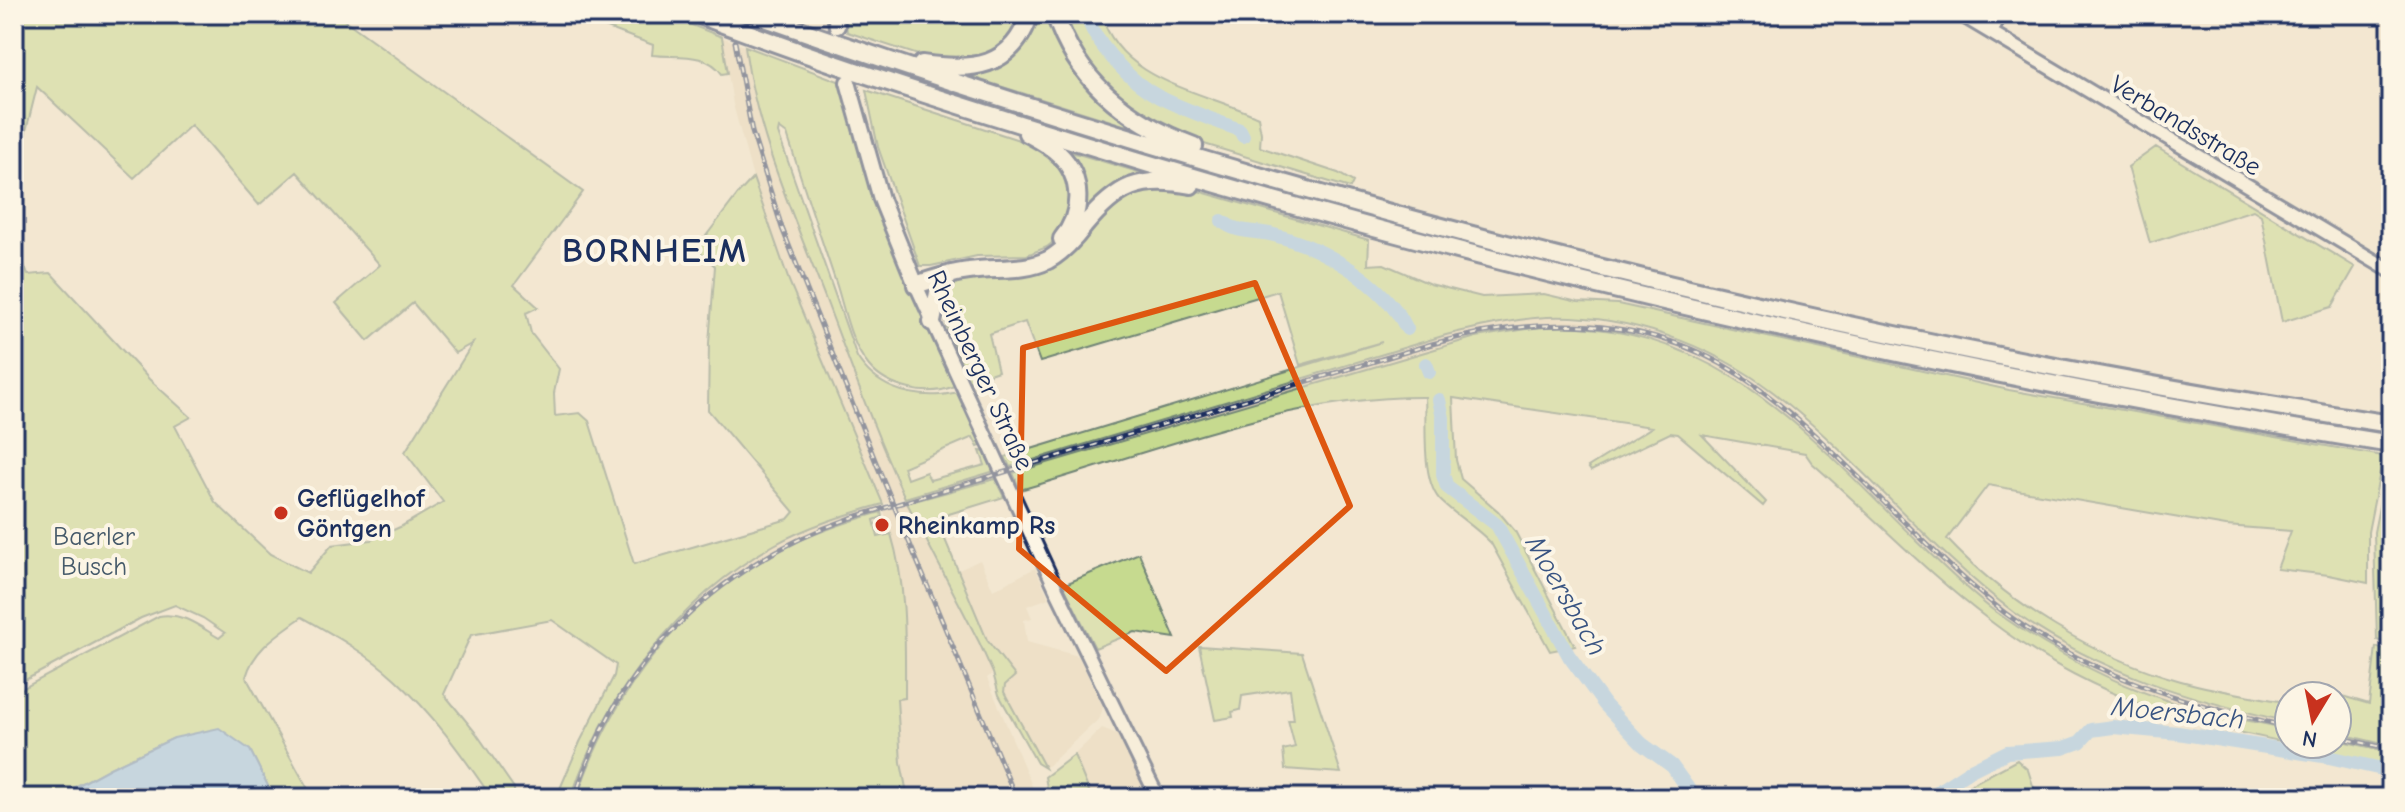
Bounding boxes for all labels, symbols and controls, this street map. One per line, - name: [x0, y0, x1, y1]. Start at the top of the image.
- street label: Verbandsstraße: [2105, 69, 2266, 183]
- district label: BORNHEIM: [562, 231, 748, 271]
- street label: Rheinberger Straße: [921, 266, 1039, 475]
- place label: Geflügelhof Göntgen: [297, 484, 426, 544]
- marker: Geflügelhof Göntgen: [272, 504, 290, 522]
- place label: Rheinkamp Rs: [898, 511, 1055, 541]
- marker: Rheinkamp Rs: [873, 516, 891, 534]
- park label: Baerler Busch: [53, 522, 136, 582]
- water label: Moersbach: [1518, 529, 1613, 661]
- north arrow: [2273, 680, 2353, 760]
- water label: Moersbach: [2109, 690, 2246, 736]
- text: N: [2300, 725, 2319, 753]

